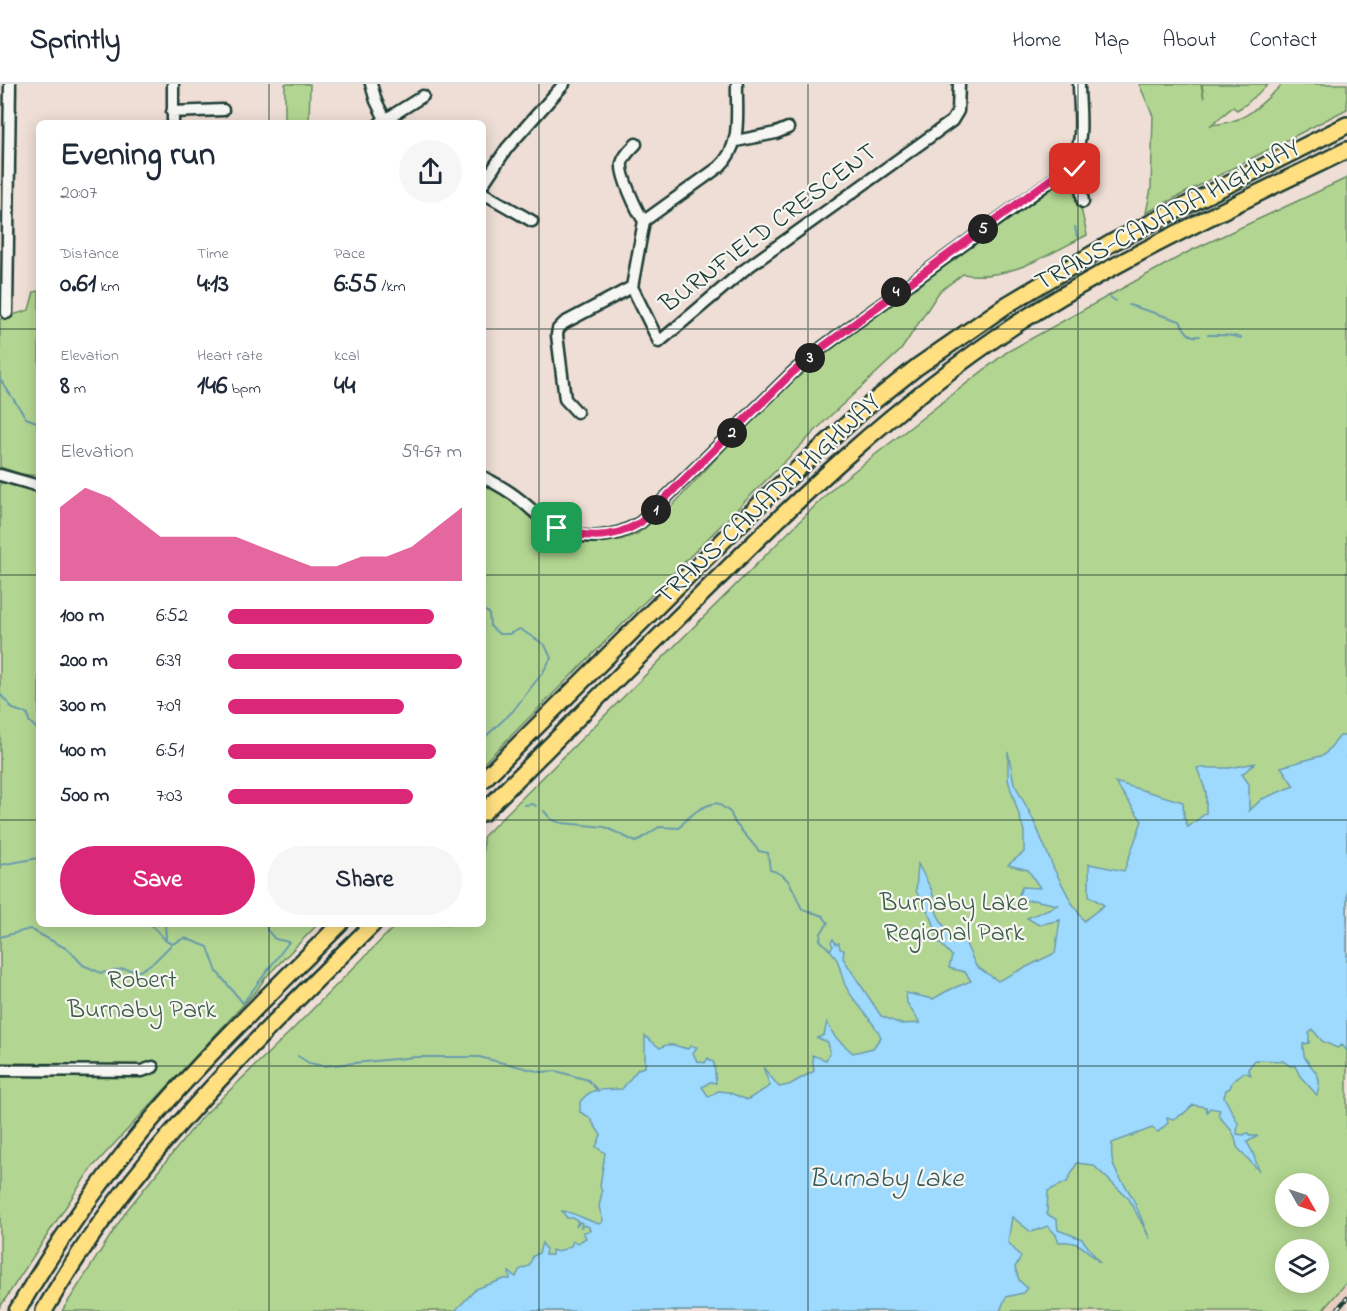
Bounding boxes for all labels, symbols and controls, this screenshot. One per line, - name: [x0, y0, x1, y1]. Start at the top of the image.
- text: Sprintly: [30, 21, 120, 62]
- text: Home: [1012, 26, 1061, 56]
- text: Map: [1094, 26, 1129, 56]
- text: About: [1162, 26, 1216, 56]
- text: Contact: [1249, 26, 1317, 56]
- street label: TRANS-CANADA HIGHWAY: [1029, 130, 1307, 302]
- text: Evening run: [60, 132, 215, 180]
- street label: BURNFIELD CRESCENT: [652, 135, 886, 324]
- button: share: [399, 140, 462, 203]
- pin: [1049, 143, 1100, 194]
- icon: check: [1058, 152, 1091, 185]
- text: 20:07: [60, 179, 97, 208]
- pin: 5: [968, 214, 998, 244]
- text: 5: [978, 217, 988, 241]
- text: Distance: [60, 242, 119, 266]
- text: Time: [197, 242, 229, 266]
- text: Pace: [334, 242, 365, 266]
- text: 0.61: [60, 266, 96, 304]
- text: 4:13: [197, 266, 229, 304]
- text: 6:55: [334, 266, 377, 304]
- text: km: [96, 275, 120, 299]
- text: /km: [377, 275, 406, 299]
- pin: 4: [881, 277, 911, 307]
- text: 4: [893, 280, 899, 304]
- pin: 3: [795, 343, 825, 373]
- text: Elevation: [60, 344, 119, 368]
- text: Heart rate: [197, 344, 263, 368]
- text: kcal: [334, 344, 359, 368]
- text: 3: [807, 346, 813, 370]
- text: 8: [60, 368, 70, 406]
- text: 146: [197, 368, 227, 406]
- text: 44: [334, 368, 355, 406]
- text: m: [70, 377, 86, 401]
- text: bpm: [227, 377, 261, 401]
- street label: TRANS-CANADA HIGHWAY: [648, 385, 890, 615]
- pin: 2: [717, 418, 747, 448]
- text: 2: [728, 421, 736, 445]
- text: Elevation: [60, 438, 134, 467]
- text: 59–67 m: [401, 438, 462, 467]
- pin: 1: [641, 495, 671, 525]
- text: 1: [653, 498, 659, 522]
- pin: [531, 502, 582, 553]
- icon: arrive: [540, 511, 573, 544]
- text: 100 m: [60, 602, 104, 631]
- text: 6:52: [156, 602, 188, 631]
- text: 200 m: [60, 647, 108, 676]
- text: 6:39: [156, 647, 181, 676]
- text: 300 m: [60, 692, 106, 721]
- text: 7:09: [156, 692, 181, 721]
- text: 400 m: [60, 737, 106, 766]
- text: 6:51: [156, 737, 184, 766]
- text: 500 m: [60, 782, 109, 811]
- text: 7:03: [156, 782, 183, 811]
- button: Save: [60, 846, 255, 915]
- button: Share: [267, 846, 462, 915]
- park label: Burnaby Lake Regional Park: [879, 885, 1029, 953]
- park label: Robert Burnaby Park: [67, 962, 217, 1030]
- water label: Burnaby Lake: [809, 1160, 965, 1199]
- north arrow: [1275, 1173, 1329, 1227]
- map controls: [1275, 1173, 1329, 1293]
- button: layers: [1275, 1239, 1329, 1293]

